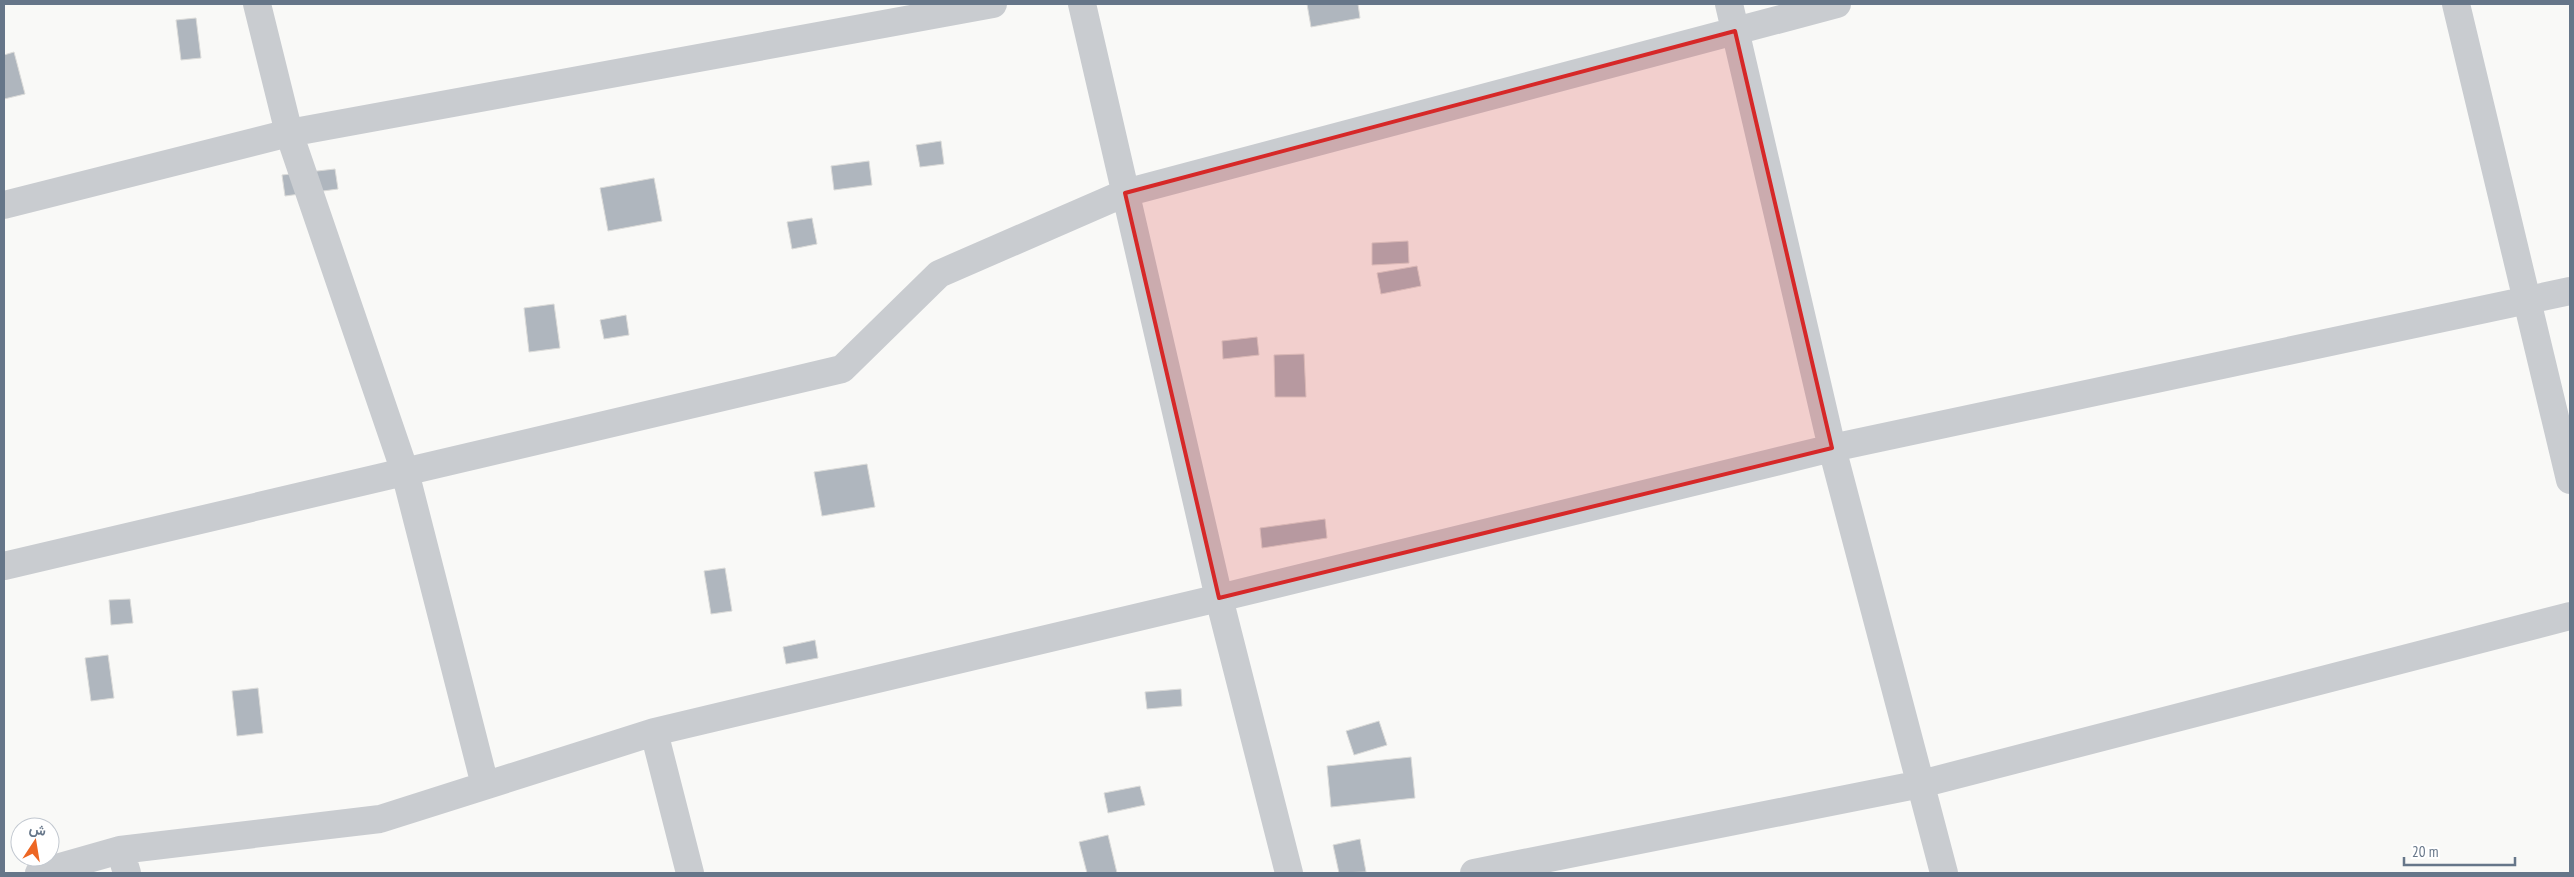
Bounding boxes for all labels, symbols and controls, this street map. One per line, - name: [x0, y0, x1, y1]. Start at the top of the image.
- north arrow: [10, 817, 60, 867]
- text: ش: [28, 819, 48, 840]
- scale bar: [2404, 834, 2515, 866]
- text: 20 m: [2412, 842, 2438, 861]

